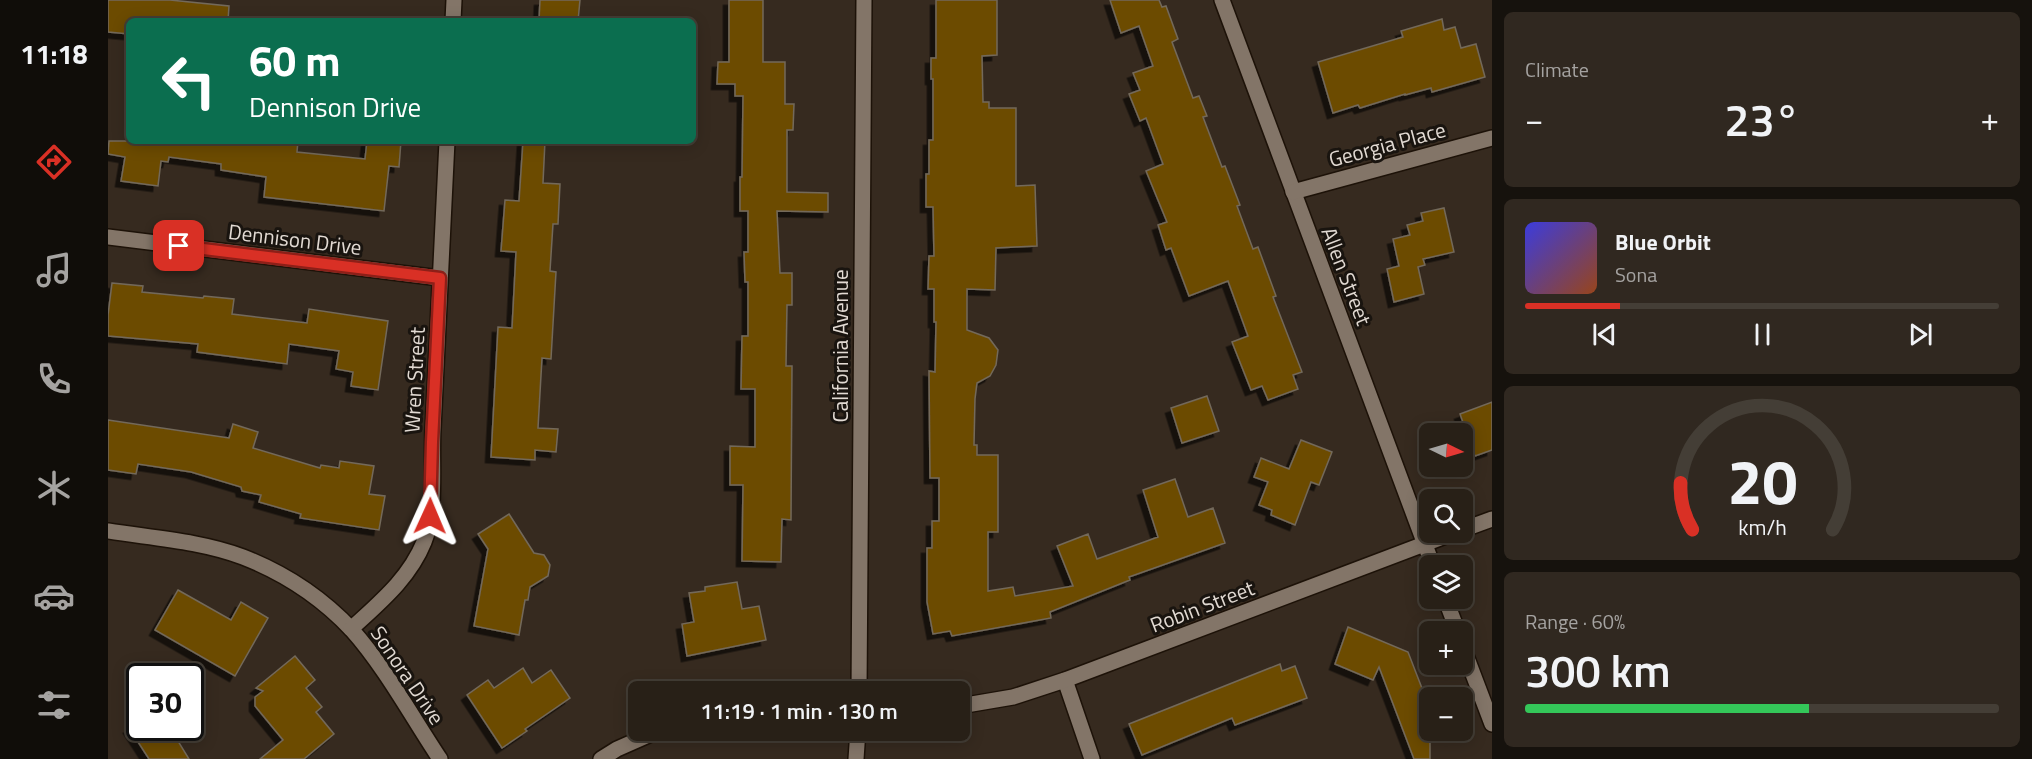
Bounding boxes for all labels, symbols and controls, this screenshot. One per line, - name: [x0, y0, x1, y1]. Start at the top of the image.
- text: 60 m: [249, 28, 341, 92]
- text: 11:18: [20, 33, 88, 74]
- icon: left: [150, 42, 228, 120]
- text: Climate: [1525, 54, 1589, 85]
- text: 23°: [1724, 85, 1800, 153]
- text: Dennison Drive: [249, 86, 421, 127]
- text: −: [1525, 94, 1543, 144]
- text: +: [1981, 94, 1999, 144]
- street label: Georgia Place: [1325, 113, 1449, 175]
- icon: directions: [33, 141, 75, 183]
- street label: Dennison Drive: [227, 215, 363, 263]
- pin: [153, 220, 204, 271]
- street label: Allen Street: [1314, 222, 1381, 330]
- text: Blue Orbit: [1615, 225, 1711, 259]
- icon: arrive: [162, 229, 195, 262]
- icon: music: [33, 249, 75, 291]
- text: Sona: [1615, 259, 1657, 290]
- street label: California Avenue: [824, 269, 856, 423]
- icon: previous: [1588, 318, 1621, 351]
- icon: pause: [1746, 318, 1779, 351]
- icon: next: [1904, 318, 1937, 351]
- street label: Wren Street: [395, 326, 433, 434]
- icon: phone: [33, 358, 75, 400]
- north arrow: [1419, 423, 1473, 477]
- map controls: [1419, 423, 1473, 741]
- text: 20: [1727, 433, 1797, 528]
- icon: climate: [33, 467, 75, 509]
- position arrow: [398, 484, 462, 548]
- button: search: [1419, 489, 1473, 543]
- text: km/h: [1738, 511, 1786, 543]
- button: layers: [1419, 555, 1473, 609]
- street label: Robin Street: [1145, 571, 1259, 641]
- icon: car: [33, 575, 75, 617]
- text: Range · 60%: [1525, 606, 1625, 637]
- street label: Sonora Drive: [363, 619, 453, 731]
- button: +: [1419, 621, 1473, 675]
- text: 300 km: [1525, 636, 1671, 704]
- speed limit sign: 30: [126, 663, 204, 741]
- icon: filters: [33, 684, 75, 726]
- button: −: [1419, 687, 1473, 741]
- text: 11:19 · 1 min · 130 m: [700, 694, 898, 728]

